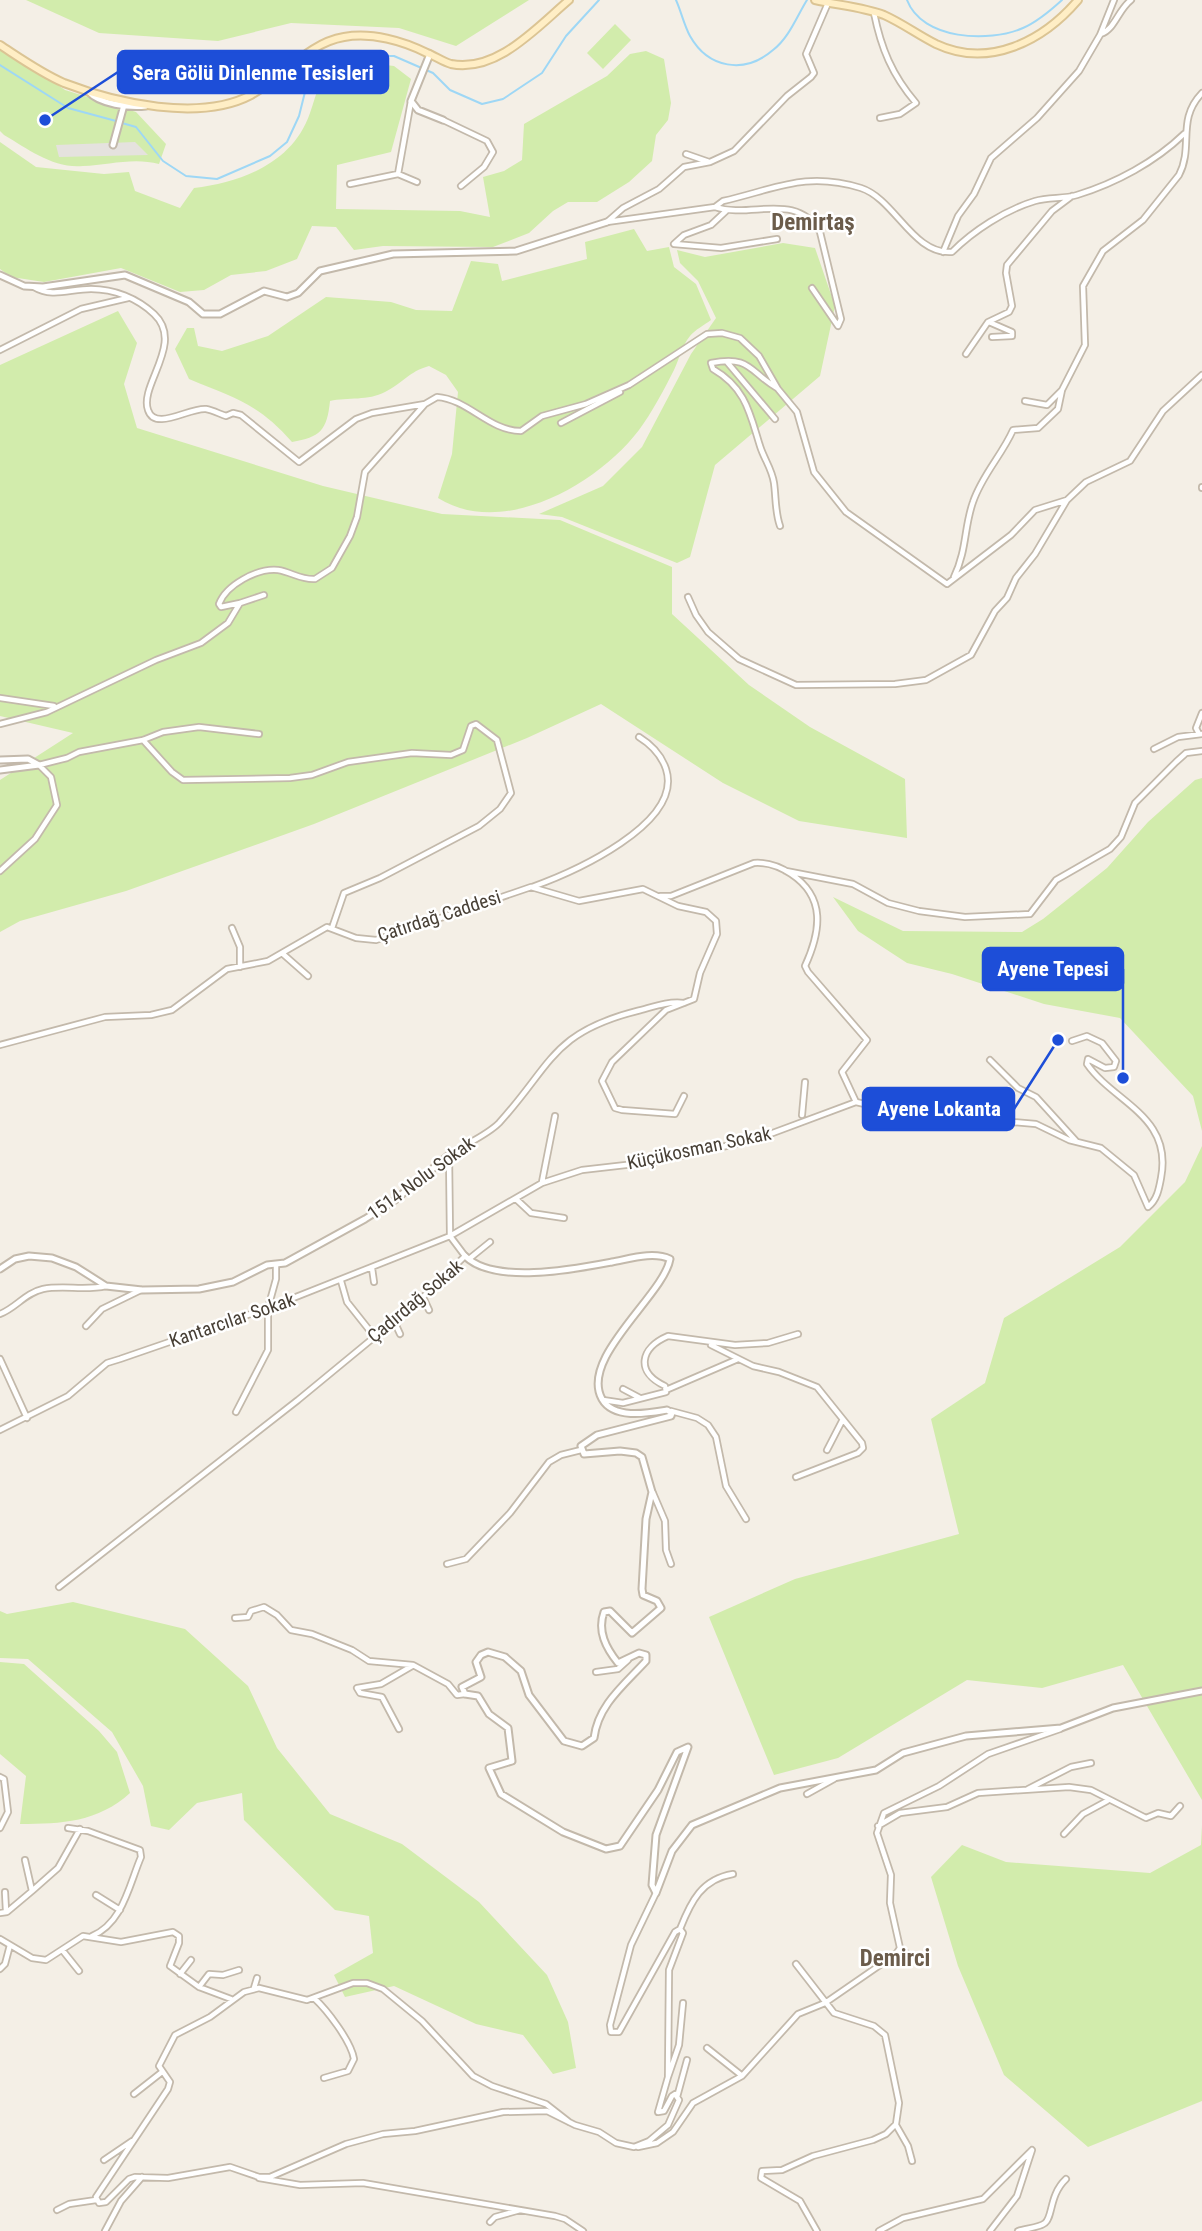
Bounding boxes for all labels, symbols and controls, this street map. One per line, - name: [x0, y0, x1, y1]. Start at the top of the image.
- callout: Sera Gölü Dinlenme Tesisleri: [118, 51, 388, 93]
- text: Sera Gölü Dinlenme Tesisleri: [132, 61, 374, 85]
- district label: Demirtaş: [771, 209, 855, 236]
- street label: Çatırdağ Caddesi: [374, 885, 504, 947]
- callout: Ayene Tepesi: [983, 948, 1123, 990]
- text: Ayene Tepesi: [997, 957, 1109, 981]
- callout: Ayene Lokanta: [863, 1088, 1014, 1130]
- text: Ayene Lokanta: [877, 1097, 1001, 1121]
- street label: Küçükosman Sokak: [625, 1121, 774, 1174]
- street label: 1514 Nolu Sokak: [363, 1131, 479, 1225]
- street label: Çadırdağ Sokak: [363, 1254, 468, 1347]
- street label: Kantarcılar Sokak: [166, 1288, 298, 1352]
- district label: Demirci: [860, 1945, 930, 1972]

